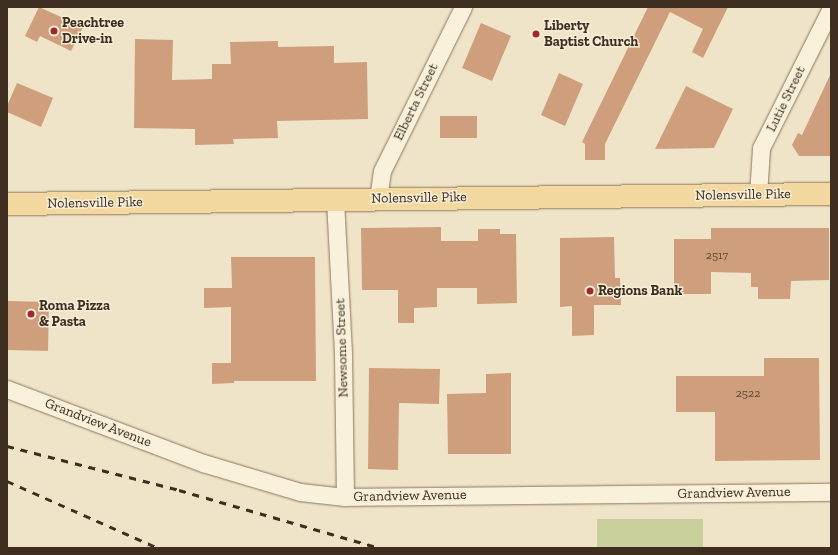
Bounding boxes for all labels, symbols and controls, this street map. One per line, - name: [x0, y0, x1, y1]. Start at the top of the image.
- place label: Peachtree Drive-in: [62, 15, 124, 48]
- place label: Liberty Baptist Church: [544, 18, 638, 50]
- marker: Peachtree Drive-in: [49, 26, 59, 36]
- marker: Liberty Baptist Church: [531, 29, 541, 39]
- street label: Elberta Street: [390, 61, 442, 143]
- street label: Lutie Street: [763, 63, 809, 135]
- street label: Nolensville Pike: [695, 186, 791, 204]
- street label: Nolensville Pike: [371, 189, 467, 207]
- street label: Nolensville Pike: [47, 194, 143, 212]
- house number: 2517: [706, 249, 728, 263]
- place label: Regions Bank: [598, 283, 682, 299]
- marker: Regions Bank: [585, 286, 595, 296]
- place label: Roma Pizza & Pasta: [39, 298, 110, 330]
- street label: Newsome Street: [332, 298, 352, 398]
- marker: Roma Pizza & Pasta: [26, 309, 36, 319]
- house number: 2522: [736, 387, 760, 401]
- street label: Grandview Avenue: [42, 395, 154, 451]
- street label: Grandview Avenue: [677, 484, 791, 502]
- street label: Grandview Avenue: [353, 487, 467, 505]

